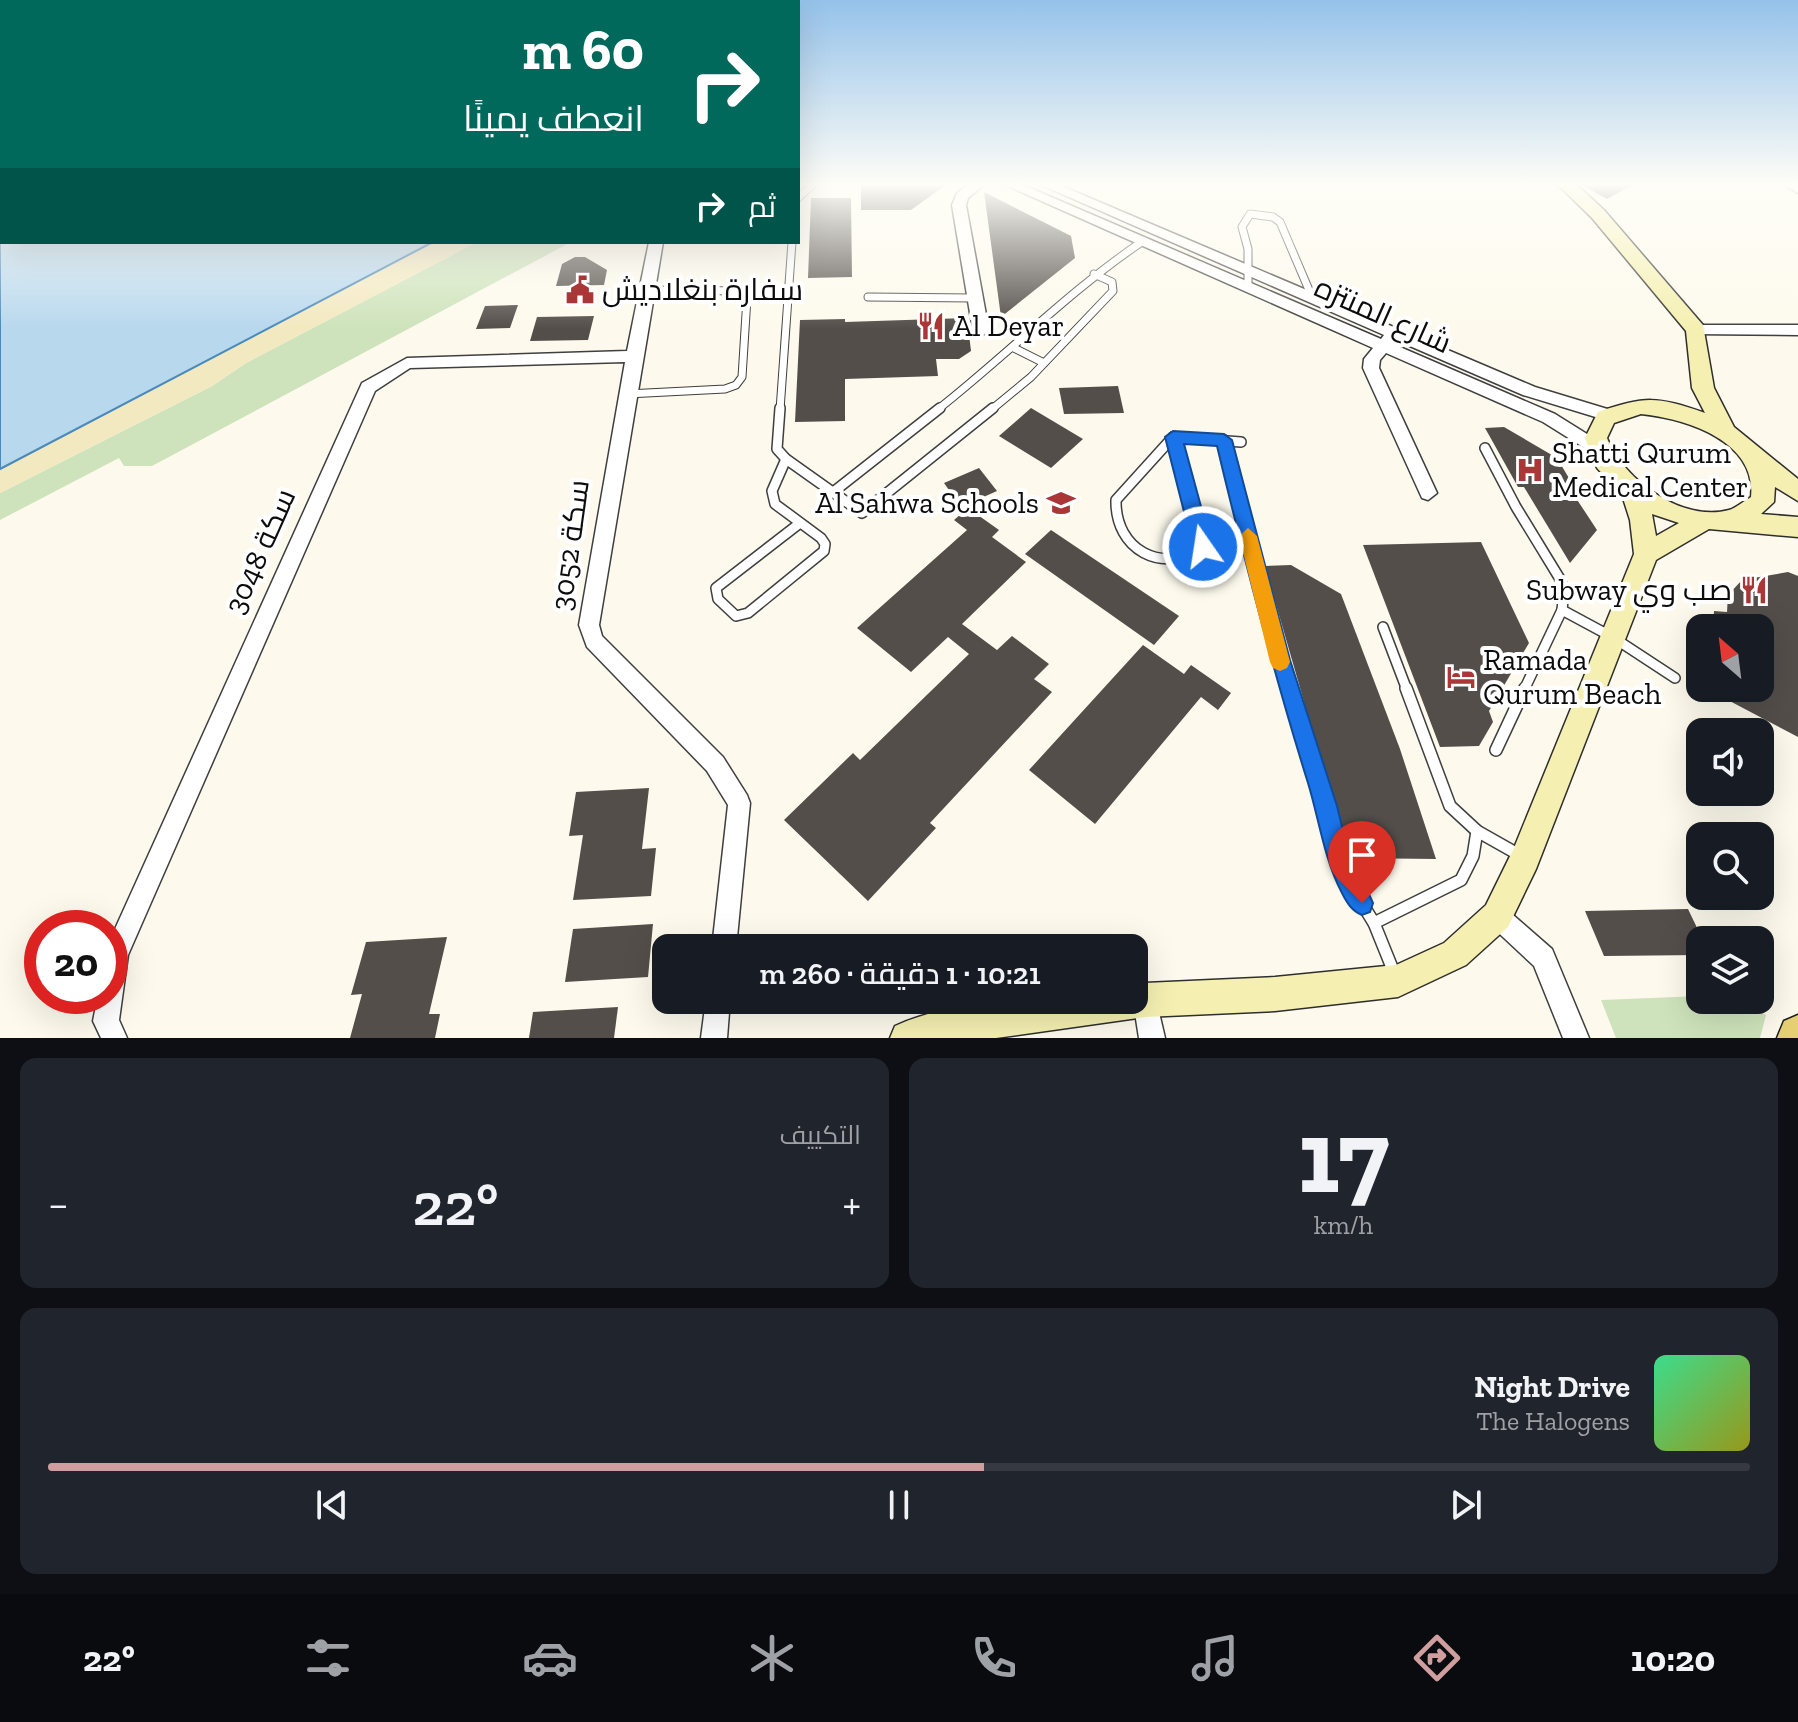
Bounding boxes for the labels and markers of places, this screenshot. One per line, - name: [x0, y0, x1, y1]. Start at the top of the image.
- place label: سفارة بنغلاديش: [602, 272, 803, 308]
- public building icon: سفارة بنغلاديش: [565, 275, 595, 305]
- place label: Al Deyar: [953, 308, 1064, 344]
- restaurant icon: Al Deyar: [916, 311, 946, 341]
- place label: Shatti Qurum Medical Center: [1552, 435, 1748, 505]
- hospital icon: Shatti Qurum Medical Center: [1515, 455, 1545, 485]
- place label: Al Sahwa Schools: [815, 485, 1039, 521]
- school or university icon: Al Sahwa Schools: [1046, 488, 1076, 518]
- place label: Subway صب وي: [1526, 572, 1732, 613]
- restaurant icon: Subway صب وي: [1739, 575, 1769, 605]
- place label: Ramada Qurum Beach: [1483, 642, 1662, 712]
- hotel icon: Ramada Qurum Beach: [1446, 662, 1476, 692]
- pin: [1328, 821, 1396, 903]

